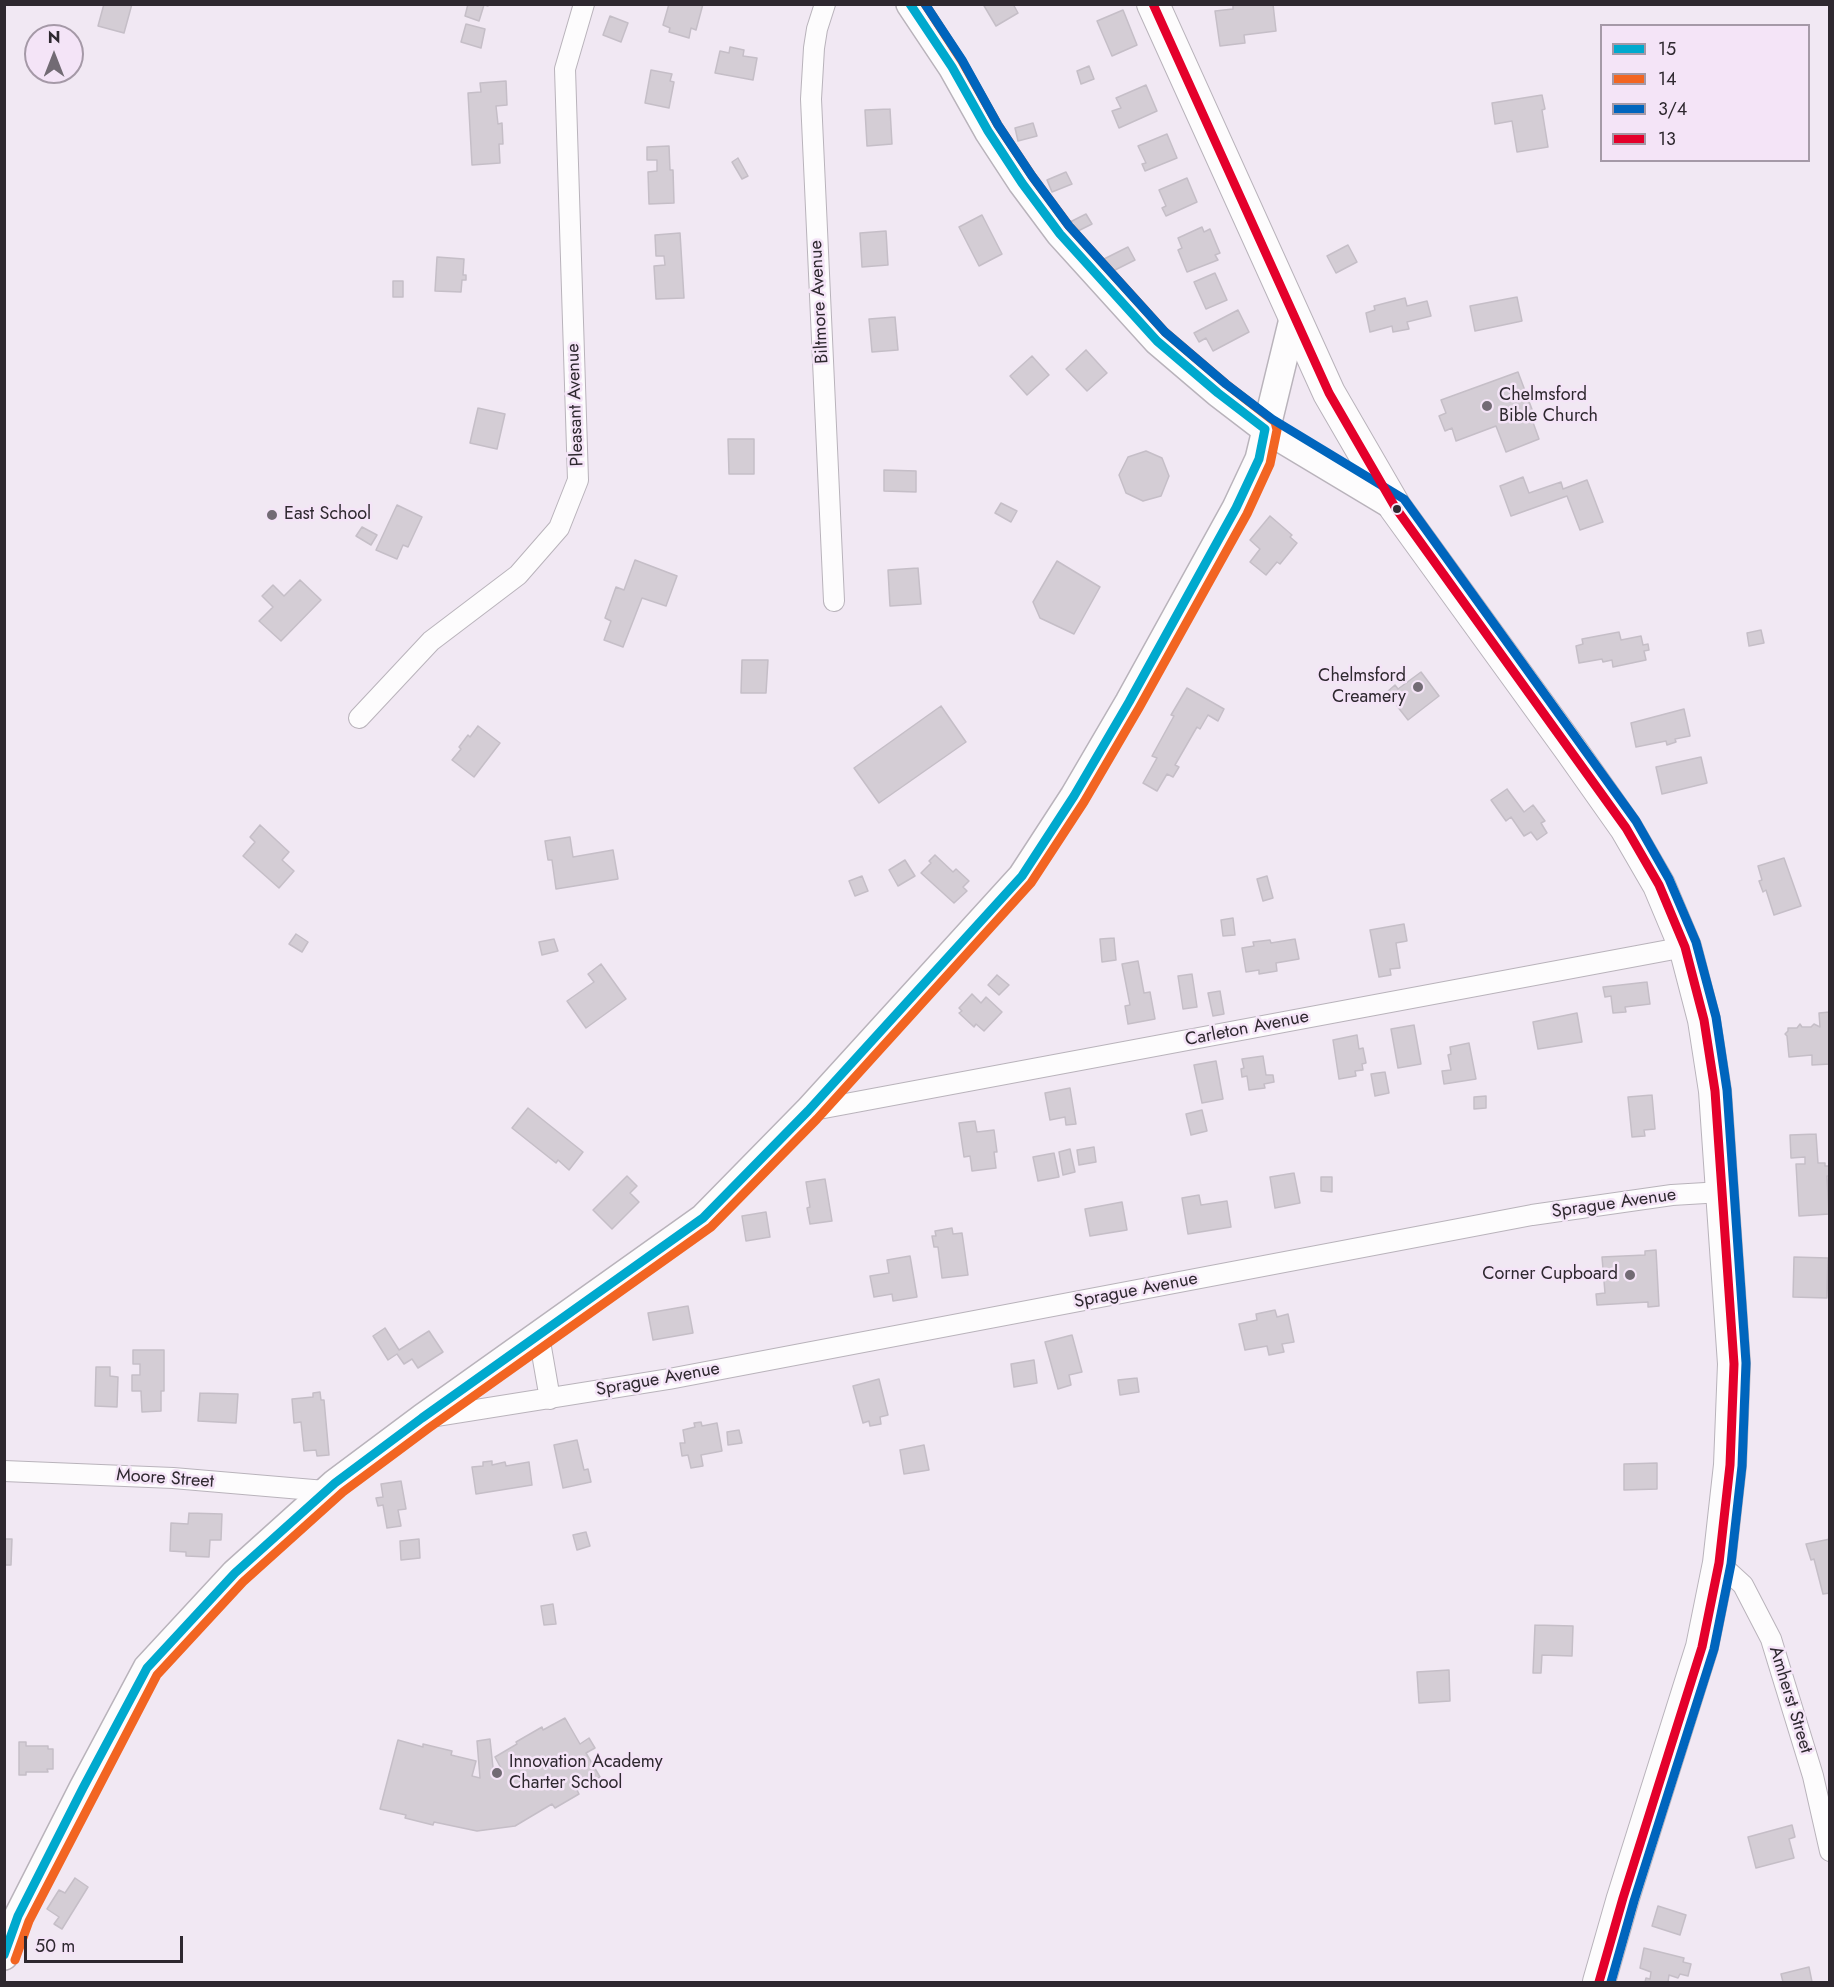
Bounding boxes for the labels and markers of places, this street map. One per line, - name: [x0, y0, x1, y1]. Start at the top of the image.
- place label: Chelmsford Bible Church: [1499, 385, 1598, 428]
- marker: Chelmsford Bible Church: [1480, 399, 1494, 413]
- unlabelled marker: [1391, 503, 1403, 515]
- place label: East School: [284, 504, 371, 526]
- marker: East School: [265, 508, 279, 522]
- place label: Chelmsford Creamery: [1318, 666, 1406, 708]
- marker: Chelmsford Creamery: [1411, 680, 1425, 694]
- place label: Corner Cupboard: [1482, 1264, 1618, 1286]
- marker: Corner Cupboard: [1623, 1268, 1637, 1282]
- place label: Innovation Academy Charter School: [509, 1752, 663, 1794]
- marker: Innovation Academy Charter School: [490, 1766, 504, 1780]

